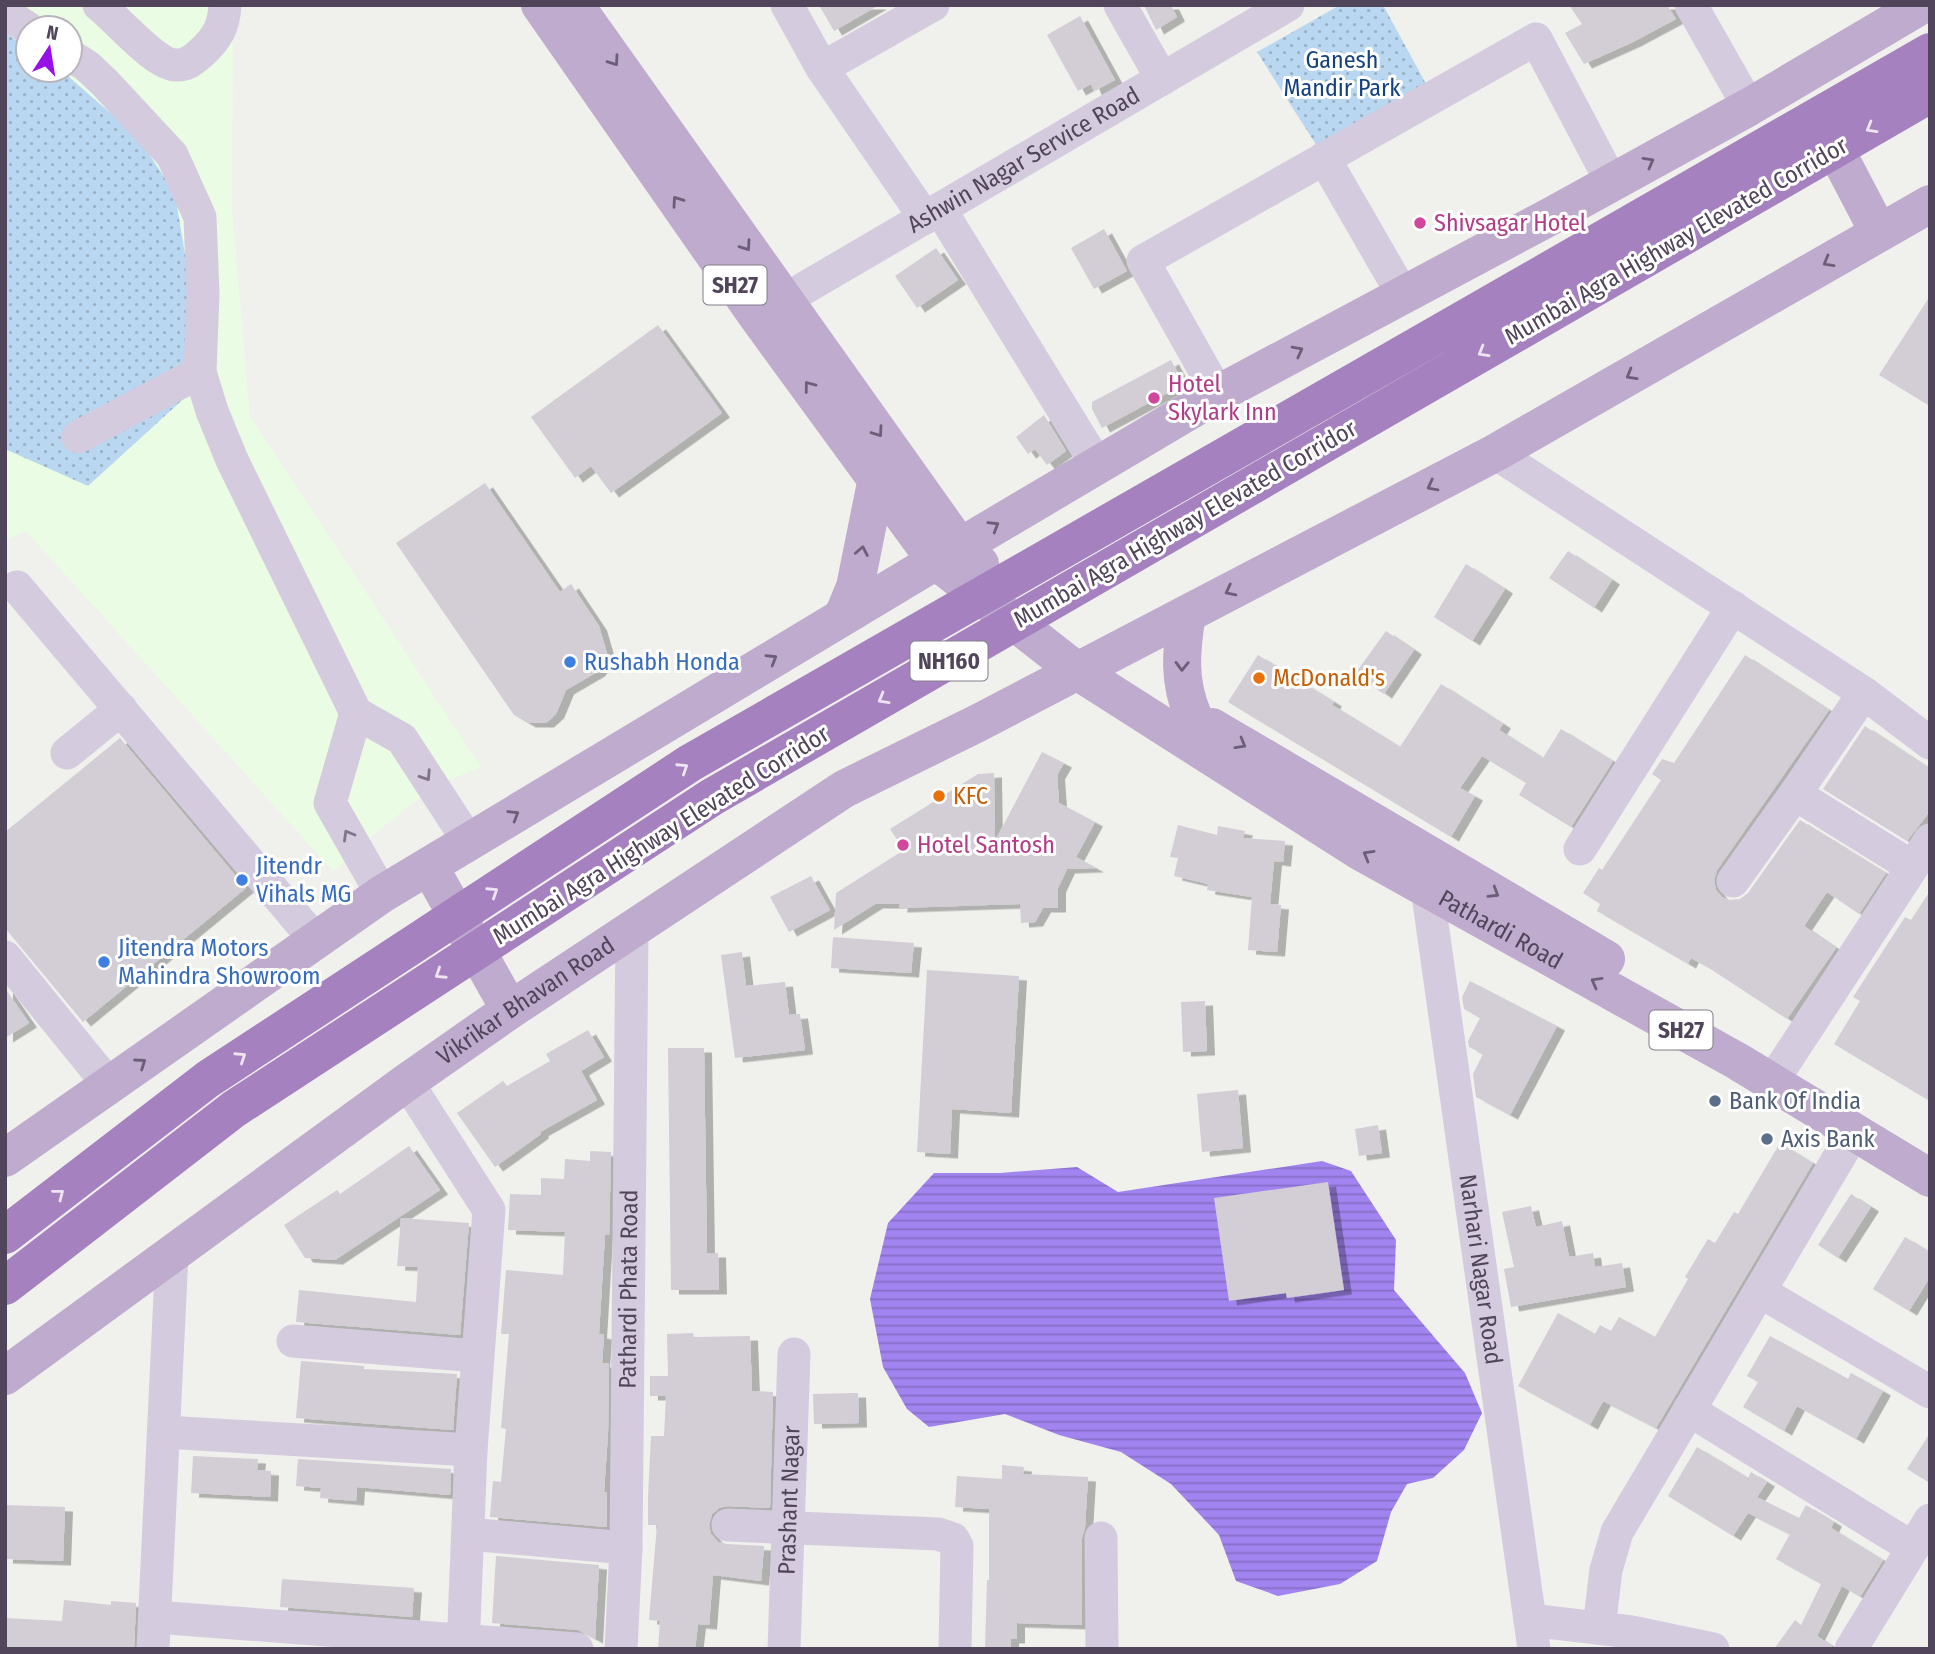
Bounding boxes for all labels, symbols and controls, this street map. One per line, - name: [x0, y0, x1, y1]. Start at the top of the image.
- north arrow: [14, 14, 84, 84]
- text: N: [44, 20, 60, 45]
- park label: Ganesh Mandir Park: [1283, 46, 1401, 102]
- one-way arrow: [606, 53, 618, 66]
- street label: Ashwin Nagar Service Road: [902, 81, 1145, 239]
- one-way arrow: [1865, 120, 1878, 133]
- street label: Mumbai Agra Highway Elevated Corridor: [1500, 131, 1853, 351]
- one-way arrow: [1642, 157, 1654, 171]
- one-way arrow: [673, 196, 685, 209]
- place label: Shivsagar Hotel: [1434, 209, 1586, 237]
- marker: Shivsagar Hotel: [1412, 215, 1428, 231]
- one-way arrow: [738, 238, 750, 251]
- one-way arrow: [1823, 254, 1835, 267]
- road number: SH27: [704, 266, 766, 304]
- one-way arrow: [1477, 344, 1490, 357]
- one-way arrow: [1290, 346, 1303, 359]
- one-way arrow: [1625, 367, 1638, 380]
- place label: Hotel Skylark Inn: [1168, 370, 1277, 426]
- one-way arrow: [805, 382, 817, 394]
- marker: Hotel Skylark Inn: [1146, 390, 1162, 406]
- street label: Mumbai Agra Highway Elevated Corridor: [1009, 414, 1362, 634]
- one-way arrow: [870, 424, 882, 437]
- one-way arrow: [1427, 478, 1439, 491]
- one-way arrow: [987, 521, 1000, 534]
- one-way arrow: [854, 545, 869, 557]
- one-way arrow: [1225, 583, 1237, 597]
- road number: NH160: [911, 642, 988, 680]
- place label: Rushabh Honda: [584, 648, 740, 676]
- marker: Rushabh Honda: [562, 654, 578, 670]
- one-way arrow: [764, 655, 777, 668]
- one-way arrow: [1174, 660, 1189, 671]
- place label: McDonald's: [1273, 664, 1385, 692]
- marker: McDonald's: [1251, 670, 1267, 686]
- one-way arrow: [877, 691, 890, 704]
- street label: Mumbai Agra Highway Elevated Corridor: [488, 719, 835, 950]
- one-way arrow: [1233, 736, 1246, 749]
- one-way arrow: [676, 763, 689, 776]
- one-way arrow: [418, 768, 431, 781]
- place label: KFC: [953, 782, 988, 810]
- marker: KFC: [931, 788, 947, 804]
- one-way arrow: [506, 810, 519, 823]
- one-way arrow: [343, 829, 356, 842]
- place label: Hotel Santosh: [917, 831, 1055, 859]
- marker: Hotel Santosh: [895, 837, 911, 853]
- one-way arrow: [1362, 850, 1375, 863]
- place label: Jitendr Vihals MG: [256, 852, 351, 908]
- marker: Jitendr Vihals MG: [234, 872, 250, 888]
- street label: Pathardi Road: [1434, 884, 1567, 975]
- one-way arrow: [1487, 884, 1500, 897]
- one-way arrow: [485, 888, 498, 900]
- street label: Vikrikar Bhavan Road: [432, 931, 620, 1071]
- place label: Jitendra Motors Mahindra Showroom: [118, 934, 320, 990]
- marker: Jitendra Motors Mahindra Showroom: [96, 954, 112, 970]
- one-way arrow: [435, 966, 448, 979]
- one-way arrow: [1591, 977, 1603, 991]
- road number: SH27: [1650, 1010, 1712, 1050]
- one-way arrow: [233, 1053, 246, 1065]
- one-way arrow: [133, 1059, 146, 1071]
- place label: Bank Of India: [1729, 1087, 1861, 1115]
- marker: Bank Of India: [1707, 1093, 1723, 1109]
- place label: Axis Bank: [1781, 1125, 1876, 1153]
- marker: Axis Bank: [1759, 1131, 1775, 1147]
- street label: Narhari Nagar Road: [1453, 1172, 1508, 1366]
- one-way arrow: [52, 1189, 64, 1202]
- street label: Pathardi Phata Road: [614, 1189, 643, 1389]
- street label: Prashant Nagar: [773, 1424, 806, 1575]

